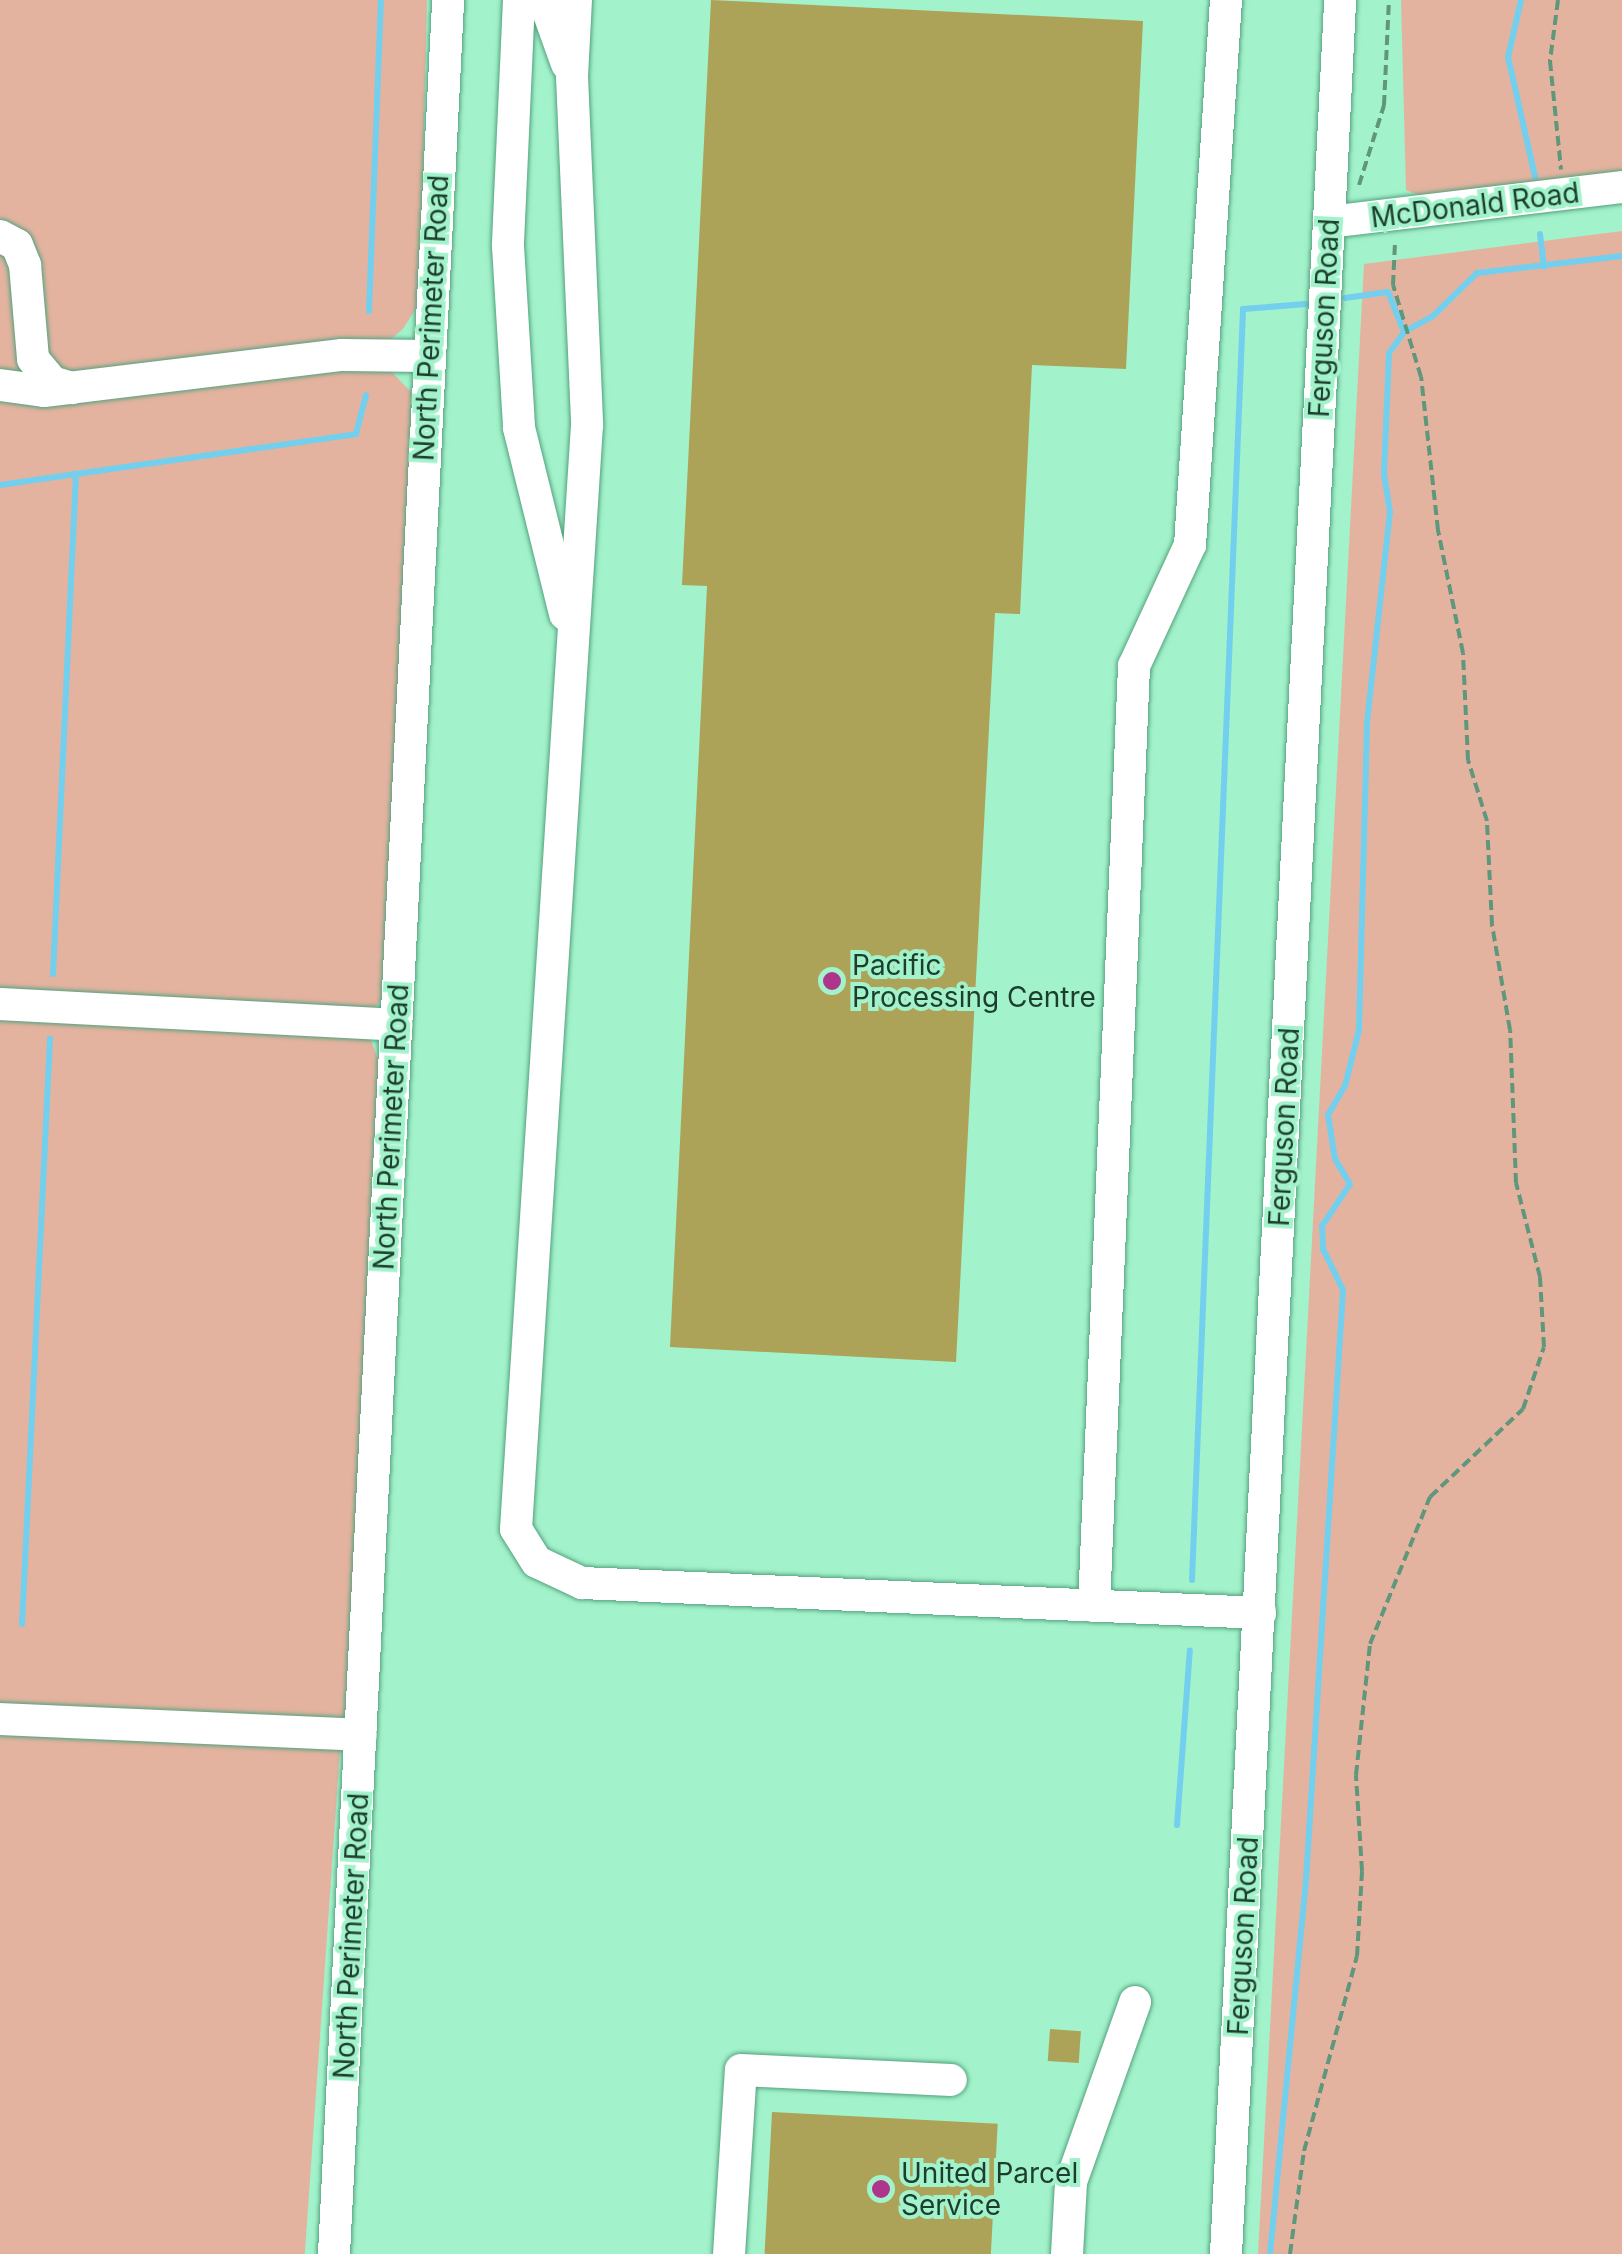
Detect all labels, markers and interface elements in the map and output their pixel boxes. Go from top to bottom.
street label: North Perimeter Road [407,174,455,462]
street label: McDonald Road [1369,176,1581,234]
street label: Ferguson Road [1302,218,1346,418]
place label: Pacific Processing Centre [852,948,1096,1014]
marker: Pacific Processing Centre [821,970,843,992]
street label: North Perimeter Road [367,983,415,1271]
street label: Ferguson Road [1262,1027,1306,1227]
street label: North Perimeter Road [327,1792,375,2080]
street label: Ferguson Road [1221,1836,1265,2036]
place label: United Parcel Service [901,2156,1078,2222]
marker: United Parcel Service [870,2178,892,2200]

